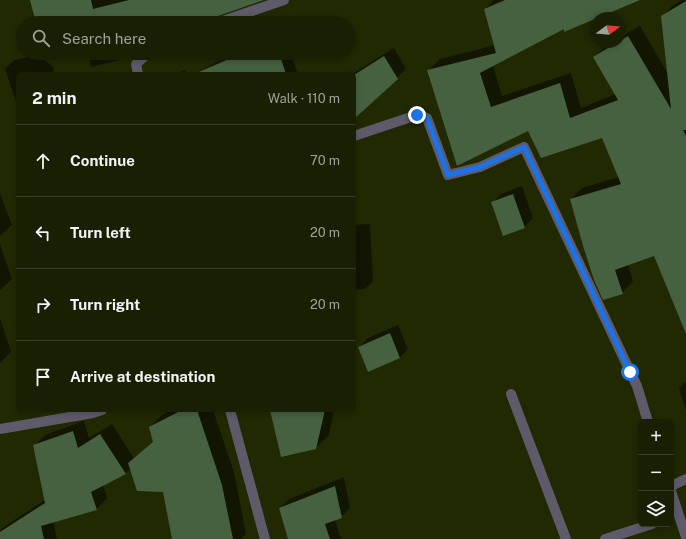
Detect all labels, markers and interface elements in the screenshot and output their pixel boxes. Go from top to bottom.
north arrow [590,12,626,48]
search box [16,16,356,60]
icon: search [30,27,52,49]
text: Search here [62,30,146,47]
text: 2 min [32,88,77,108]
text: Walk · 110 m [268,91,340,106]
route end [408,106,426,124]
icon: ahead [32,150,54,172]
text: Continue [70,152,135,169]
text: 70 m [310,153,340,168]
icon: left [32,222,54,244]
text: Turn left [70,224,131,241]
text: 20 m [310,225,340,240]
icon: right [32,294,54,316]
text: Turn right [70,296,140,313]
text: 20 m [310,297,340,312]
route start [621,363,639,381]
icon: arrive [32,366,54,388]
text: Arrive at destination [70,368,215,385]
map controls [638,419,674,527]
button: + [638,419,674,455]
button: − [638,455,674,491]
button: layers [638,491,674,527]

